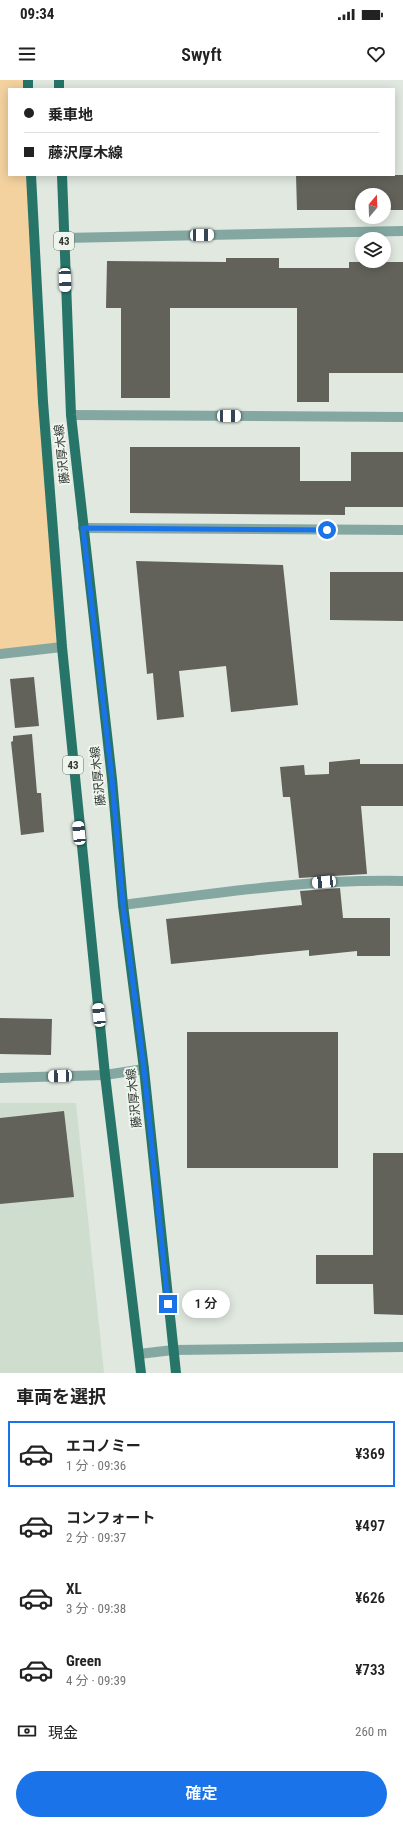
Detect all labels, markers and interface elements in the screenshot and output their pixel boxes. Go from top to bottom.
text: 09:34 [20,5,54,23]
icon: menu [16,43,38,65]
icon: heart [365,43,387,65]
text: Swyft [181,44,222,65]
text: 乗車地 [48,106,93,124]
text: 藤沢厚木線 [48,144,123,162]
north arrow [355,188,391,224]
map controls [355,188,391,268]
car [190,229,214,241]
road number: 43 [54,232,74,250]
button: layers [355,232,391,268]
car [59,268,71,292]
car [217,410,241,422]
street label: 藤沢厚木線 [52,423,72,485]
route start [318,521,336,539]
street label: 藤沢厚木線 [88,745,108,807]
road number: 43 [63,756,83,774]
car [72,820,86,846]
car [312,875,336,889]
car [92,1002,106,1028]
street label: 藤沢厚木線 [124,1067,144,1129]
car [48,1070,72,1082]
callout: 1 分 [182,1290,230,1318]
route end [159,1295,177,1313]
text: 1 分 [195,1296,217,1311]
text: 車両を選択 [16,1386,106,1407]
icon: car [18,1436,54,1472]
text: エコノミー [66,1437,141,1455]
text: ¥369 [355,1445,385,1463]
text: 1 分 · 09:36 [66,1458,126,1473]
icon: car [18,1508,54,1544]
text: コンフォート [66,1509,156,1527]
text: ¥497 [355,1517,385,1535]
text: 2 分 · 09:37 [66,1530,126,1545]
icon: car [18,1580,54,1616]
text: XL [66,1580,82,1598]
text: ¥626 [355,1589,385,1607]
text: 3 分 · 09:38 [66,1601,126,1616]
icon: car [18,1652,54,1688]
text: Green [66,1652,101,1670]
text: ¥733 [355,1661,385,1679]
text: 4 分 · 09:39 [66,1673,126,1688]
icon: cash [16,1720,38,1742]
text: 現金 [48,1724,78,1742]
text: 260 m [355,1724,387,1739]
button: 確定 [16,1771,387,1817]

